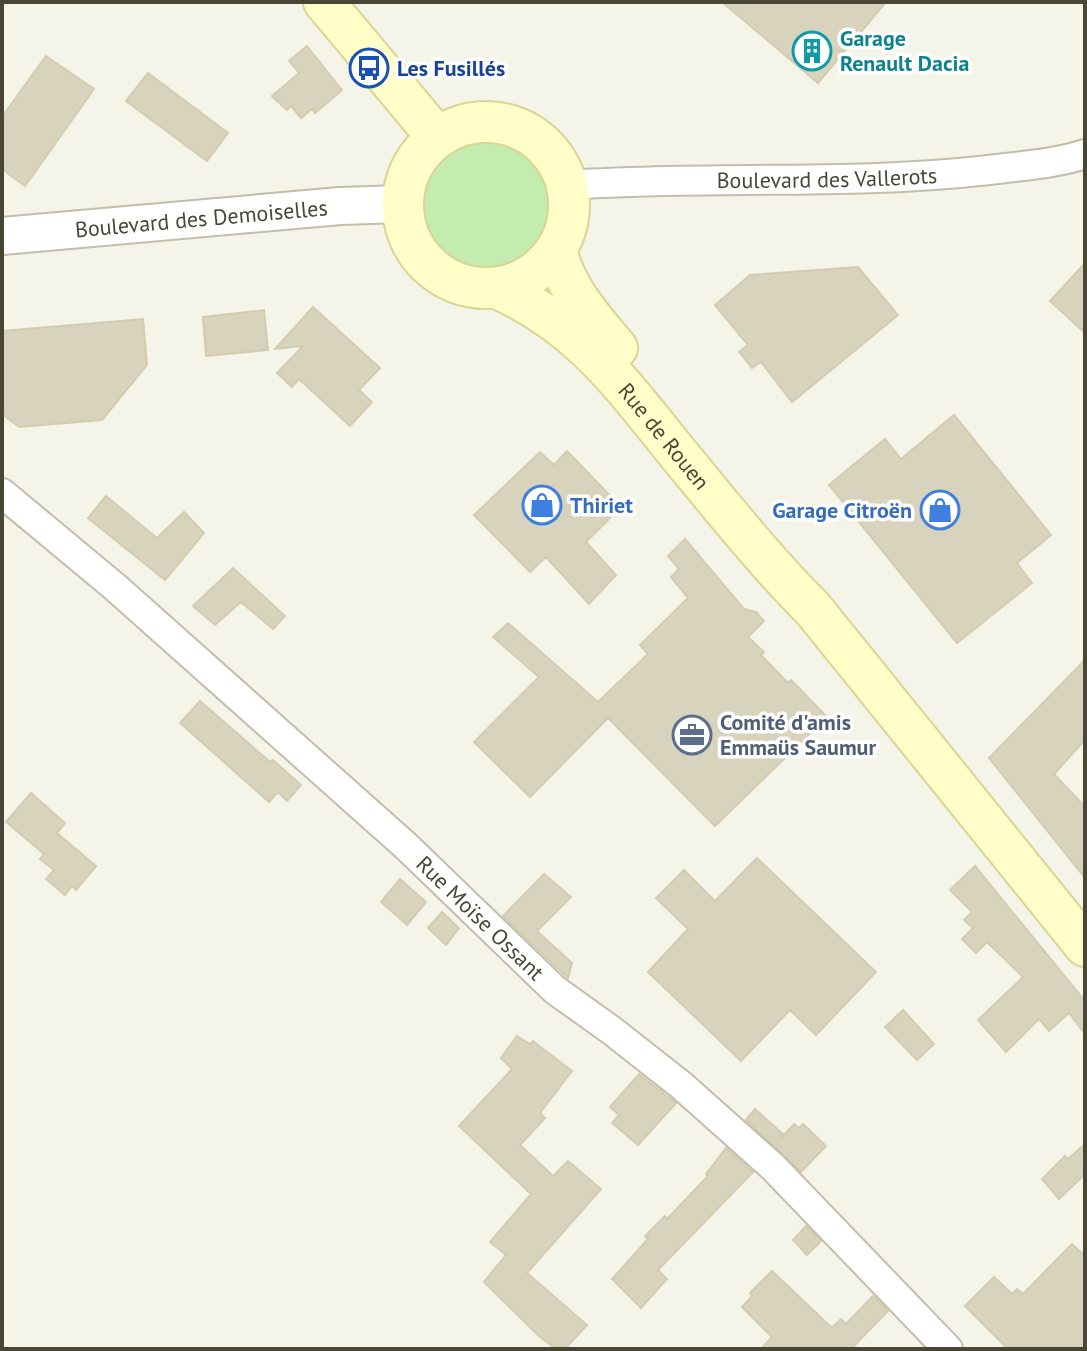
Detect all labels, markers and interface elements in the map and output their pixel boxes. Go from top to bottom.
place label: Garage Renault Dacia [840,24,969,77]
building icon: Garage Renault Dacia [791,30,833,72]
bus stop icon: Les Fusillés [348,47,390,89]
place label: Les Fusillés [397,54,505,82]
street label: Boulevard des Vallerots [717,161,938,194]
street label: Boulevard des Demoiselles [74,193,329,243]
street label: Rue de Rouen [612,377,716,495]
shop icon: Thiriet [521,484,563,526]
shop icon: Garage Citroën [919,489,961,531]
place label: Thiriet [570,491,633,519]
place label: Garage Citroën [772,496,912,524]
place label: Comité d'amis Emmaüs Saumur [720,708,876,761]
office icon: Comité d'amis Emmaüs Saumur [671,714,713,756]
street label: Rue Moïse Ossant [411,850,551,986]

